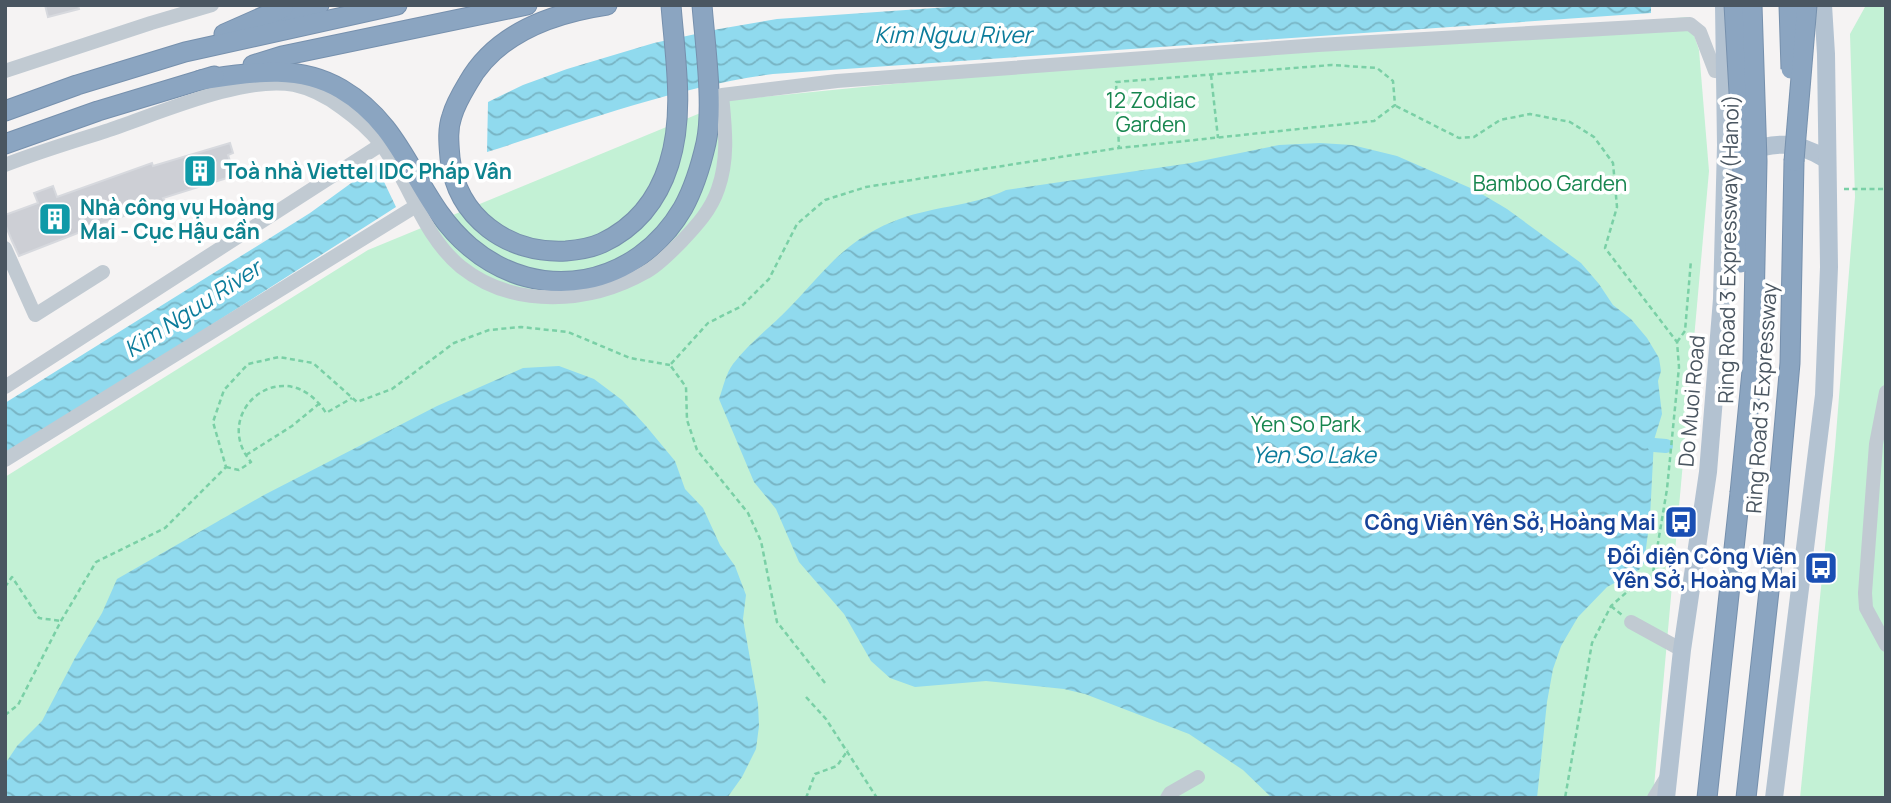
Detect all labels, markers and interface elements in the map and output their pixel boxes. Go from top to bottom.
water label: Kim Nguu River [874,18,1034,50]
park label: 12 Zodiac Garden [1106,86,1196,138]
street label: Ring Road 3 Expressway (Hanoi) [1711,94,1745,404]
building icon: Toà nhà Viettel IDC Pháp Vân [181,152,219,190]
place label: Toà nhà Viettel IDC Pháp Vân [224,157,512,185]
park label: Bamboo Garden [1473,169,1627,197]
place label: Nhà công vụ Hoàng Mai - Cục Hậu cần [80,193,275,245]
building icon: Nhà công vụ Hoàng Mai - Cục Hậu cần [36,200,74,238]
water label: Kim Nguu River [117,250,269,364]
street label: Ring Road 3 Expressway [1739,282,1783,514]
street label: Do Muoi Road [1671,334,1711,468]
park label: Yen So Park [1251,410,1362,438]
water label: Yen So Lake [1252,438,1377,470]
bus stop icon: Công Viên Yên Sở, Hoàng Mai [1662,503,1700,541]
place label: Công Viên Yên Sở, Hoàng Mai [1364,508,1656,536]
place label: Đối diện Công Viên Yên Sở, Hoàng Mai [1608,542,1797,594]
bus stop icon: Đối diện Công Viên Yên Sở, Hoàng Mai [1802,549,1840,587]

